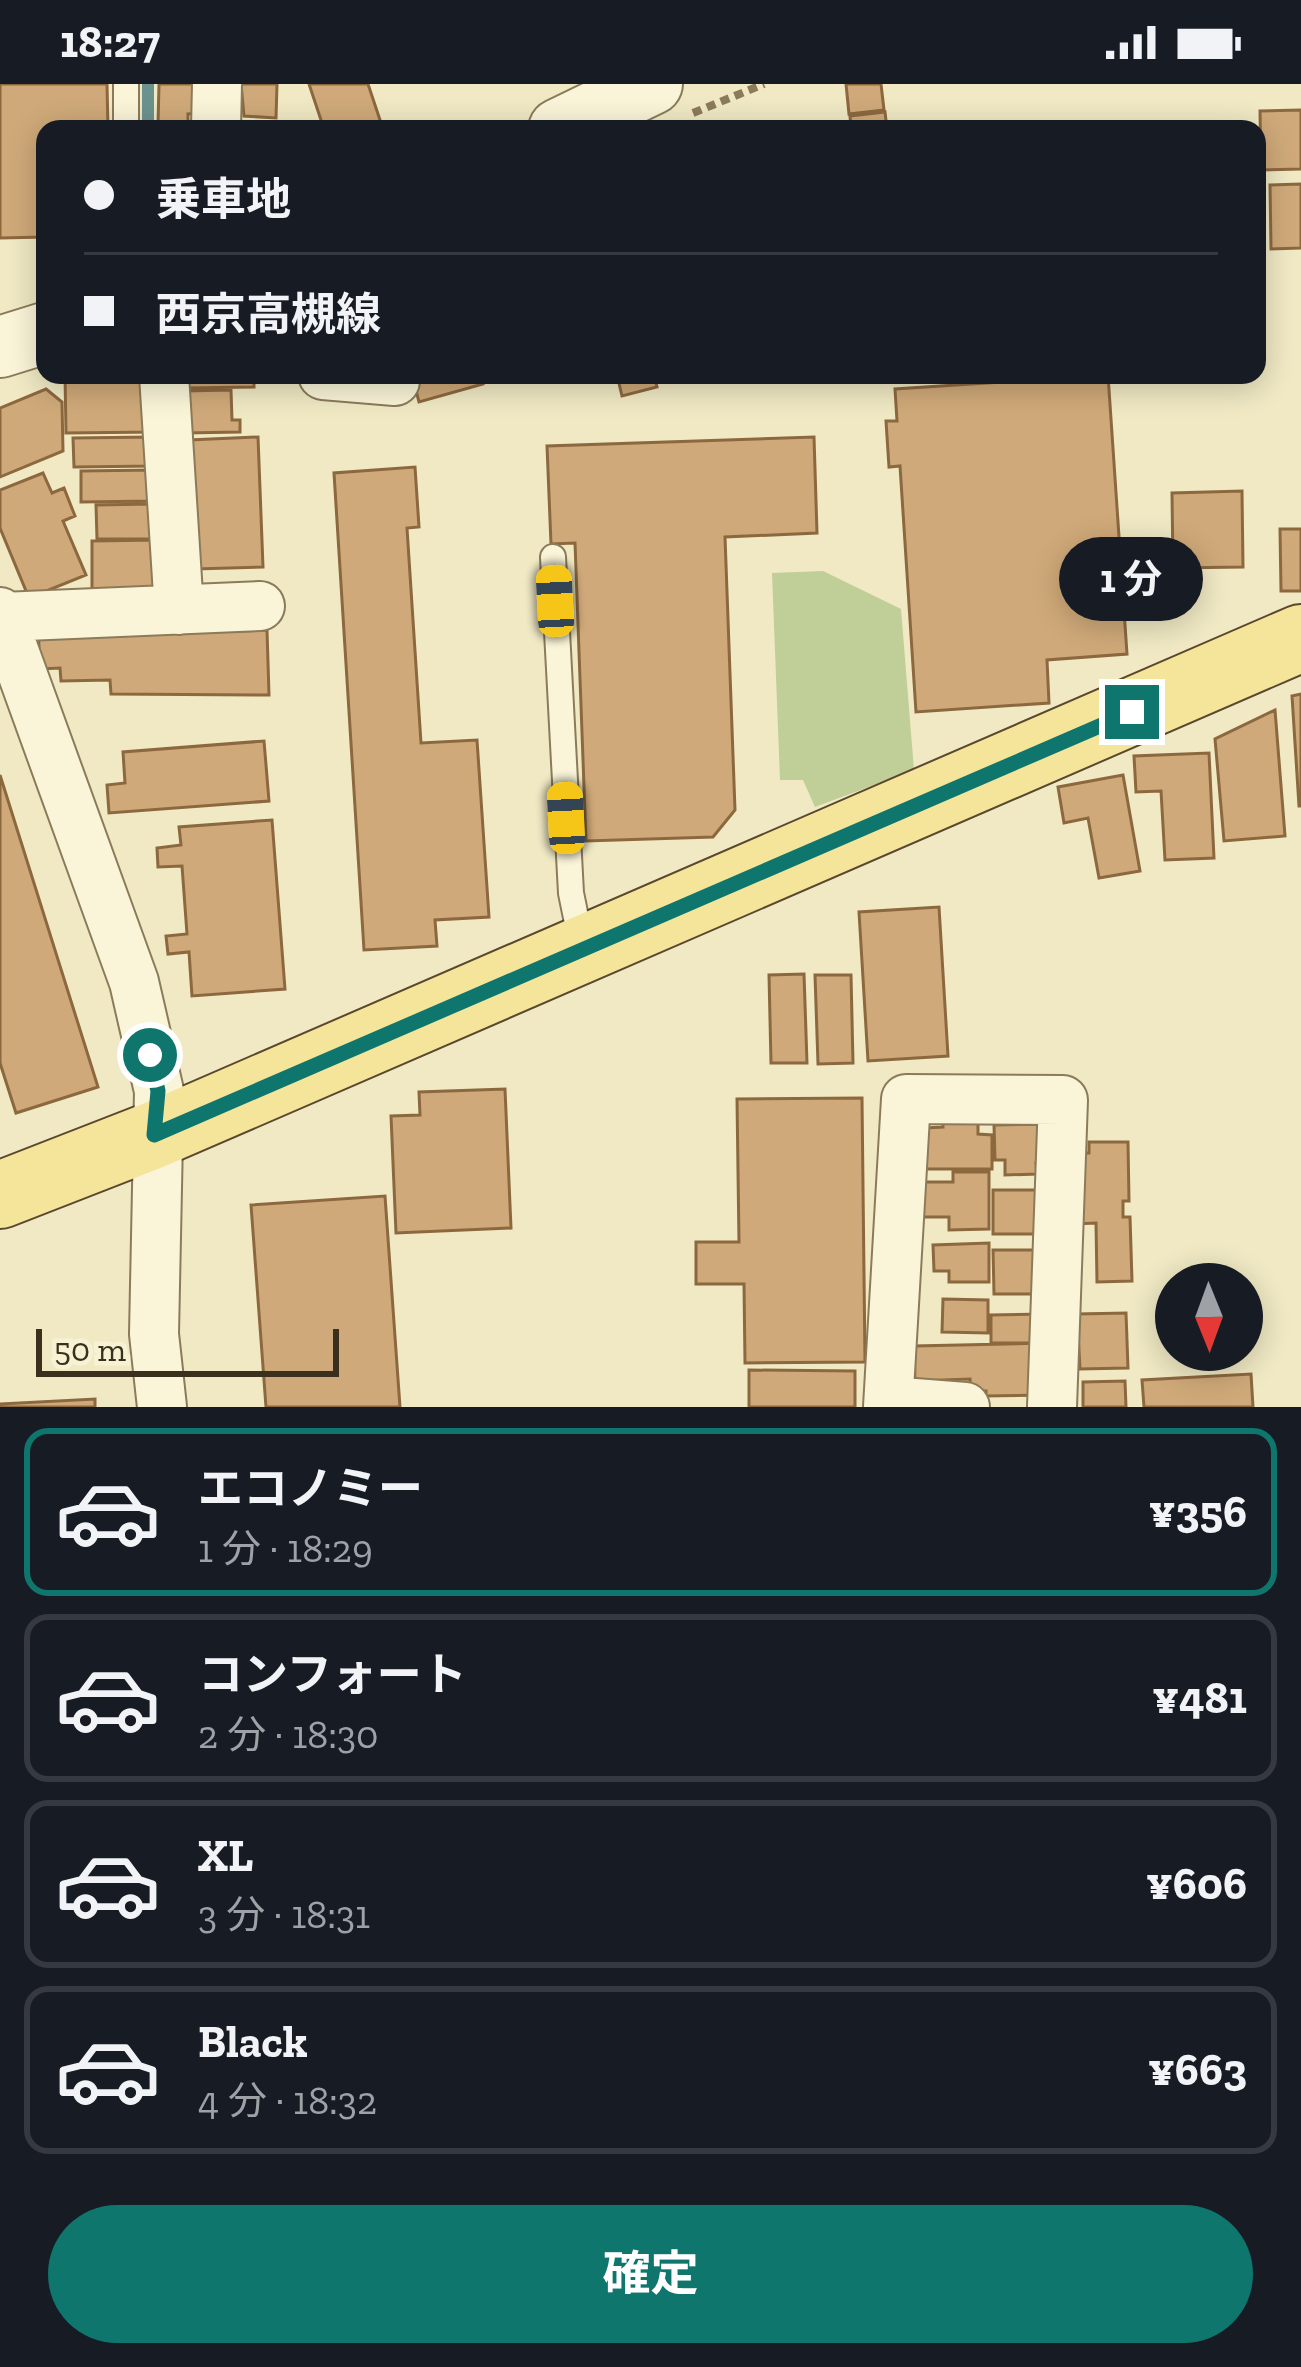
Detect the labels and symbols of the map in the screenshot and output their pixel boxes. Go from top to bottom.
callout: 1 分 [1060,538,1204,622]
car [535,564,575,638]
route end [1105,685,1159,739]
car [546,781,586,855]
route start [123,1028,177,1082]
north arrow [1155,1263,1263,1371]
scale bar [36,1323,339,1376]

